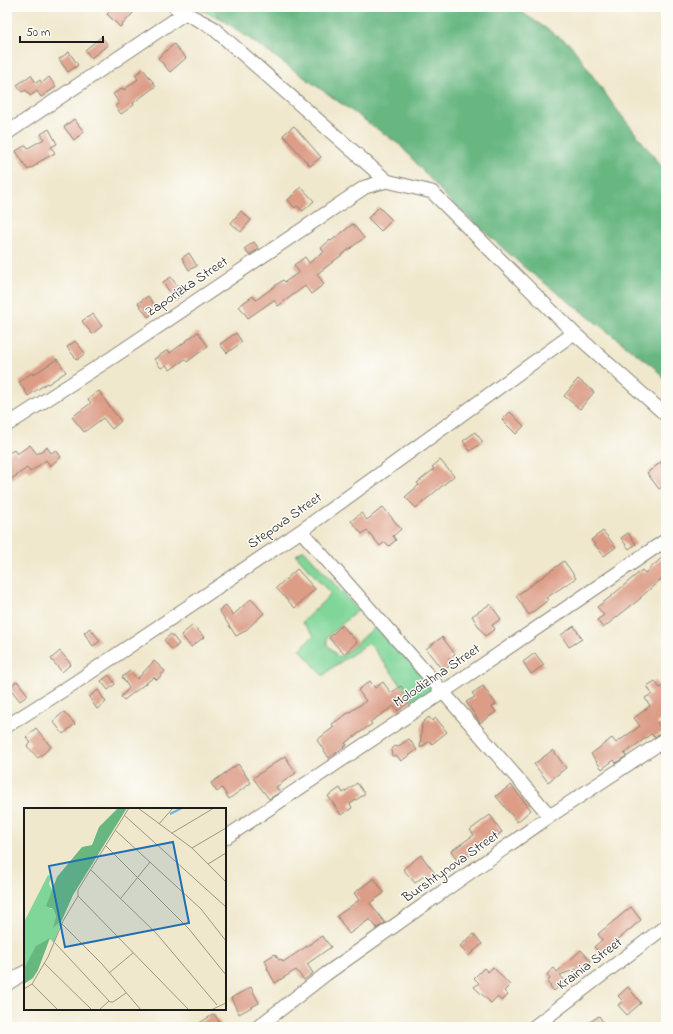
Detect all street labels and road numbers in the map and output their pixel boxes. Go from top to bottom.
street label: Zaporizka Street [141,251,233,322]
street label: Stepova Street [244,487,327,554]
street label: Molodizhna Street [389,639,485,713]
street label: Burshtynova Street [397,826,504,910]
street label: Krainia Street [553,932,627,996]

